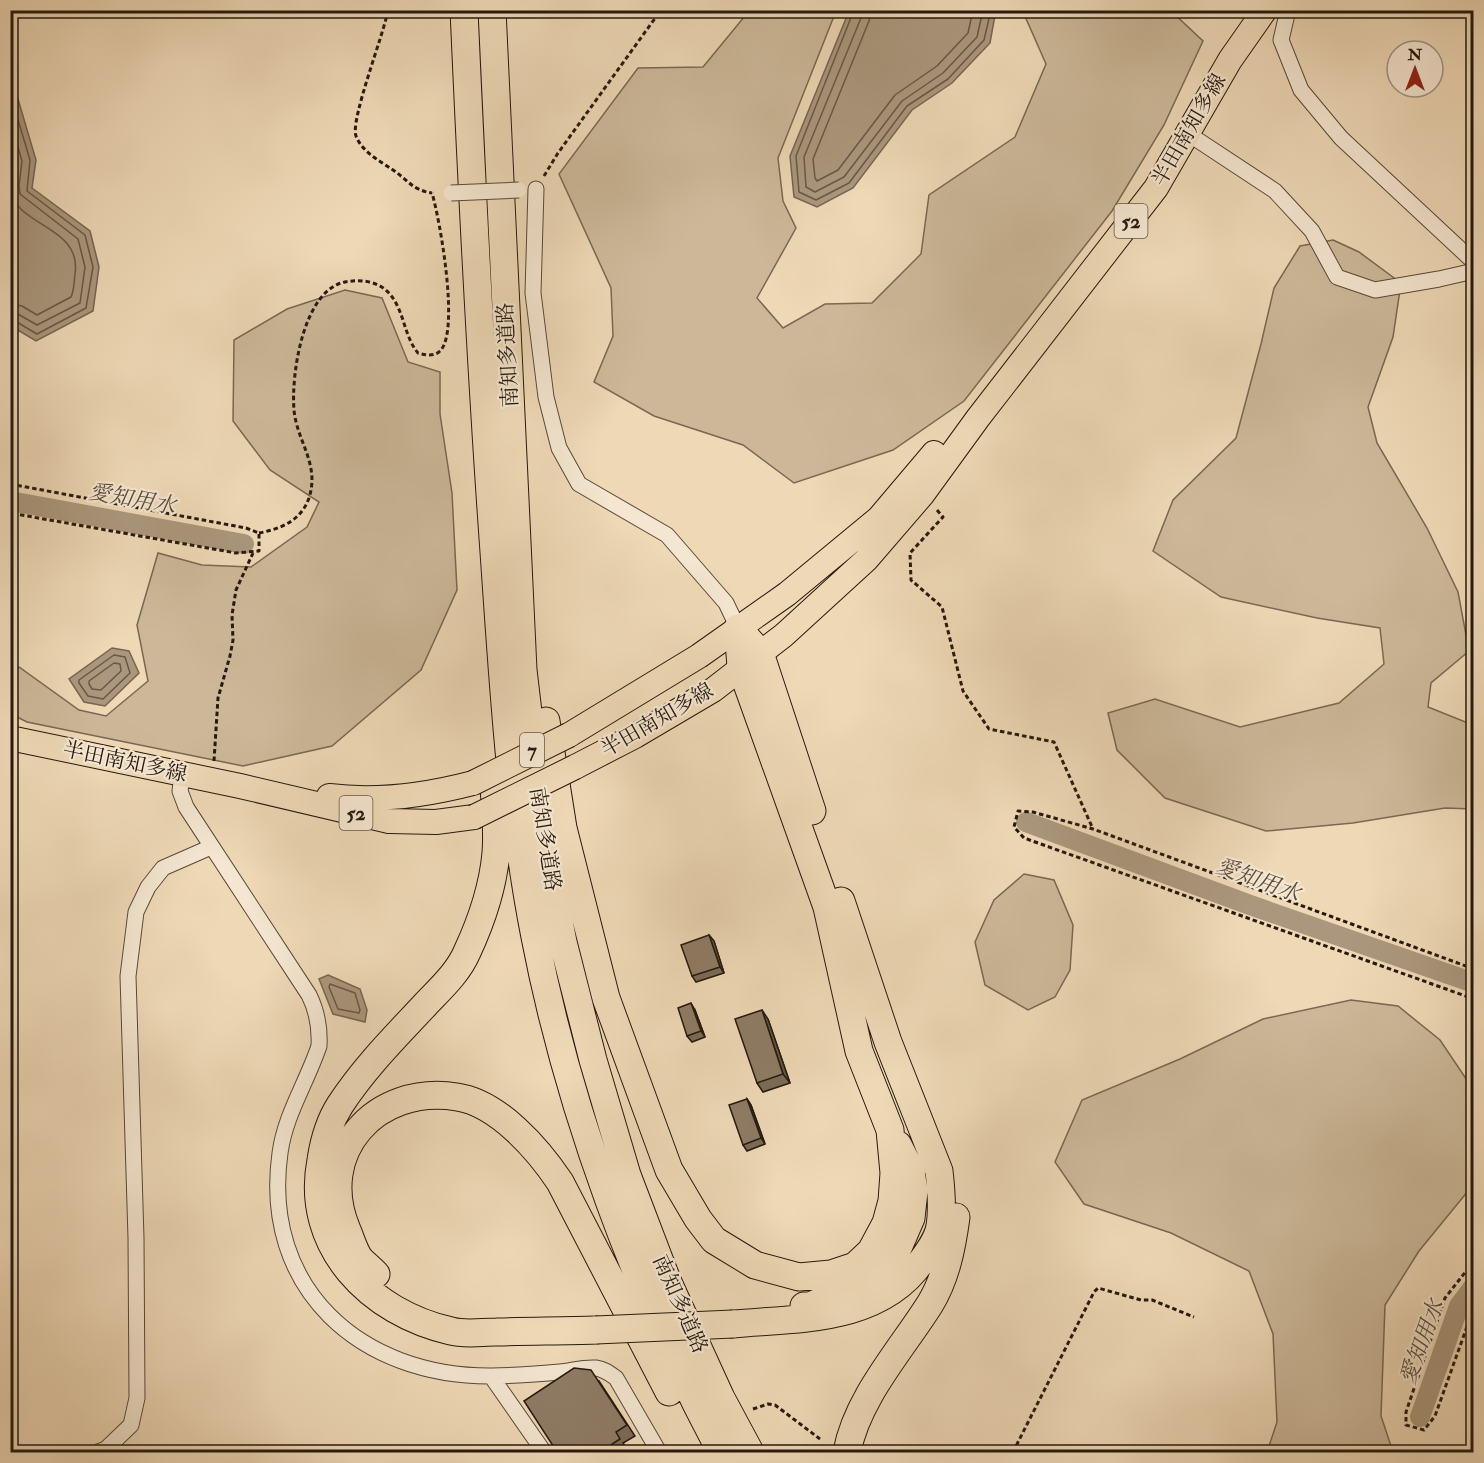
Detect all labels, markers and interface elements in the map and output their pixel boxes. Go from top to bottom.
north arrow [1385,39,1445,99]
text: N [1407,45,1423,65]
street label: 半田南知多線 [1146,69,1232,191]
road number: 52 [1114,204,1148,238]
street label: 南知多道路 [492,302,524,408]
water label: 愛知用水 [86,478,180,521]
street label: 半田南知多線 [596,677,718,763]
road number: 7 [520,733,544,767]
street label: 半田南知多線 [61,736,189,788]
street label: 南知多道路 [523,785,567,893]
road number: 52 [340,796,372,830]
water label: 愛知用水 [1212,852,1306,909]
street label: 南知多道路 [646,1251,714,1357]
water label: 愛知用水 [1394,1294,1451,1388]

